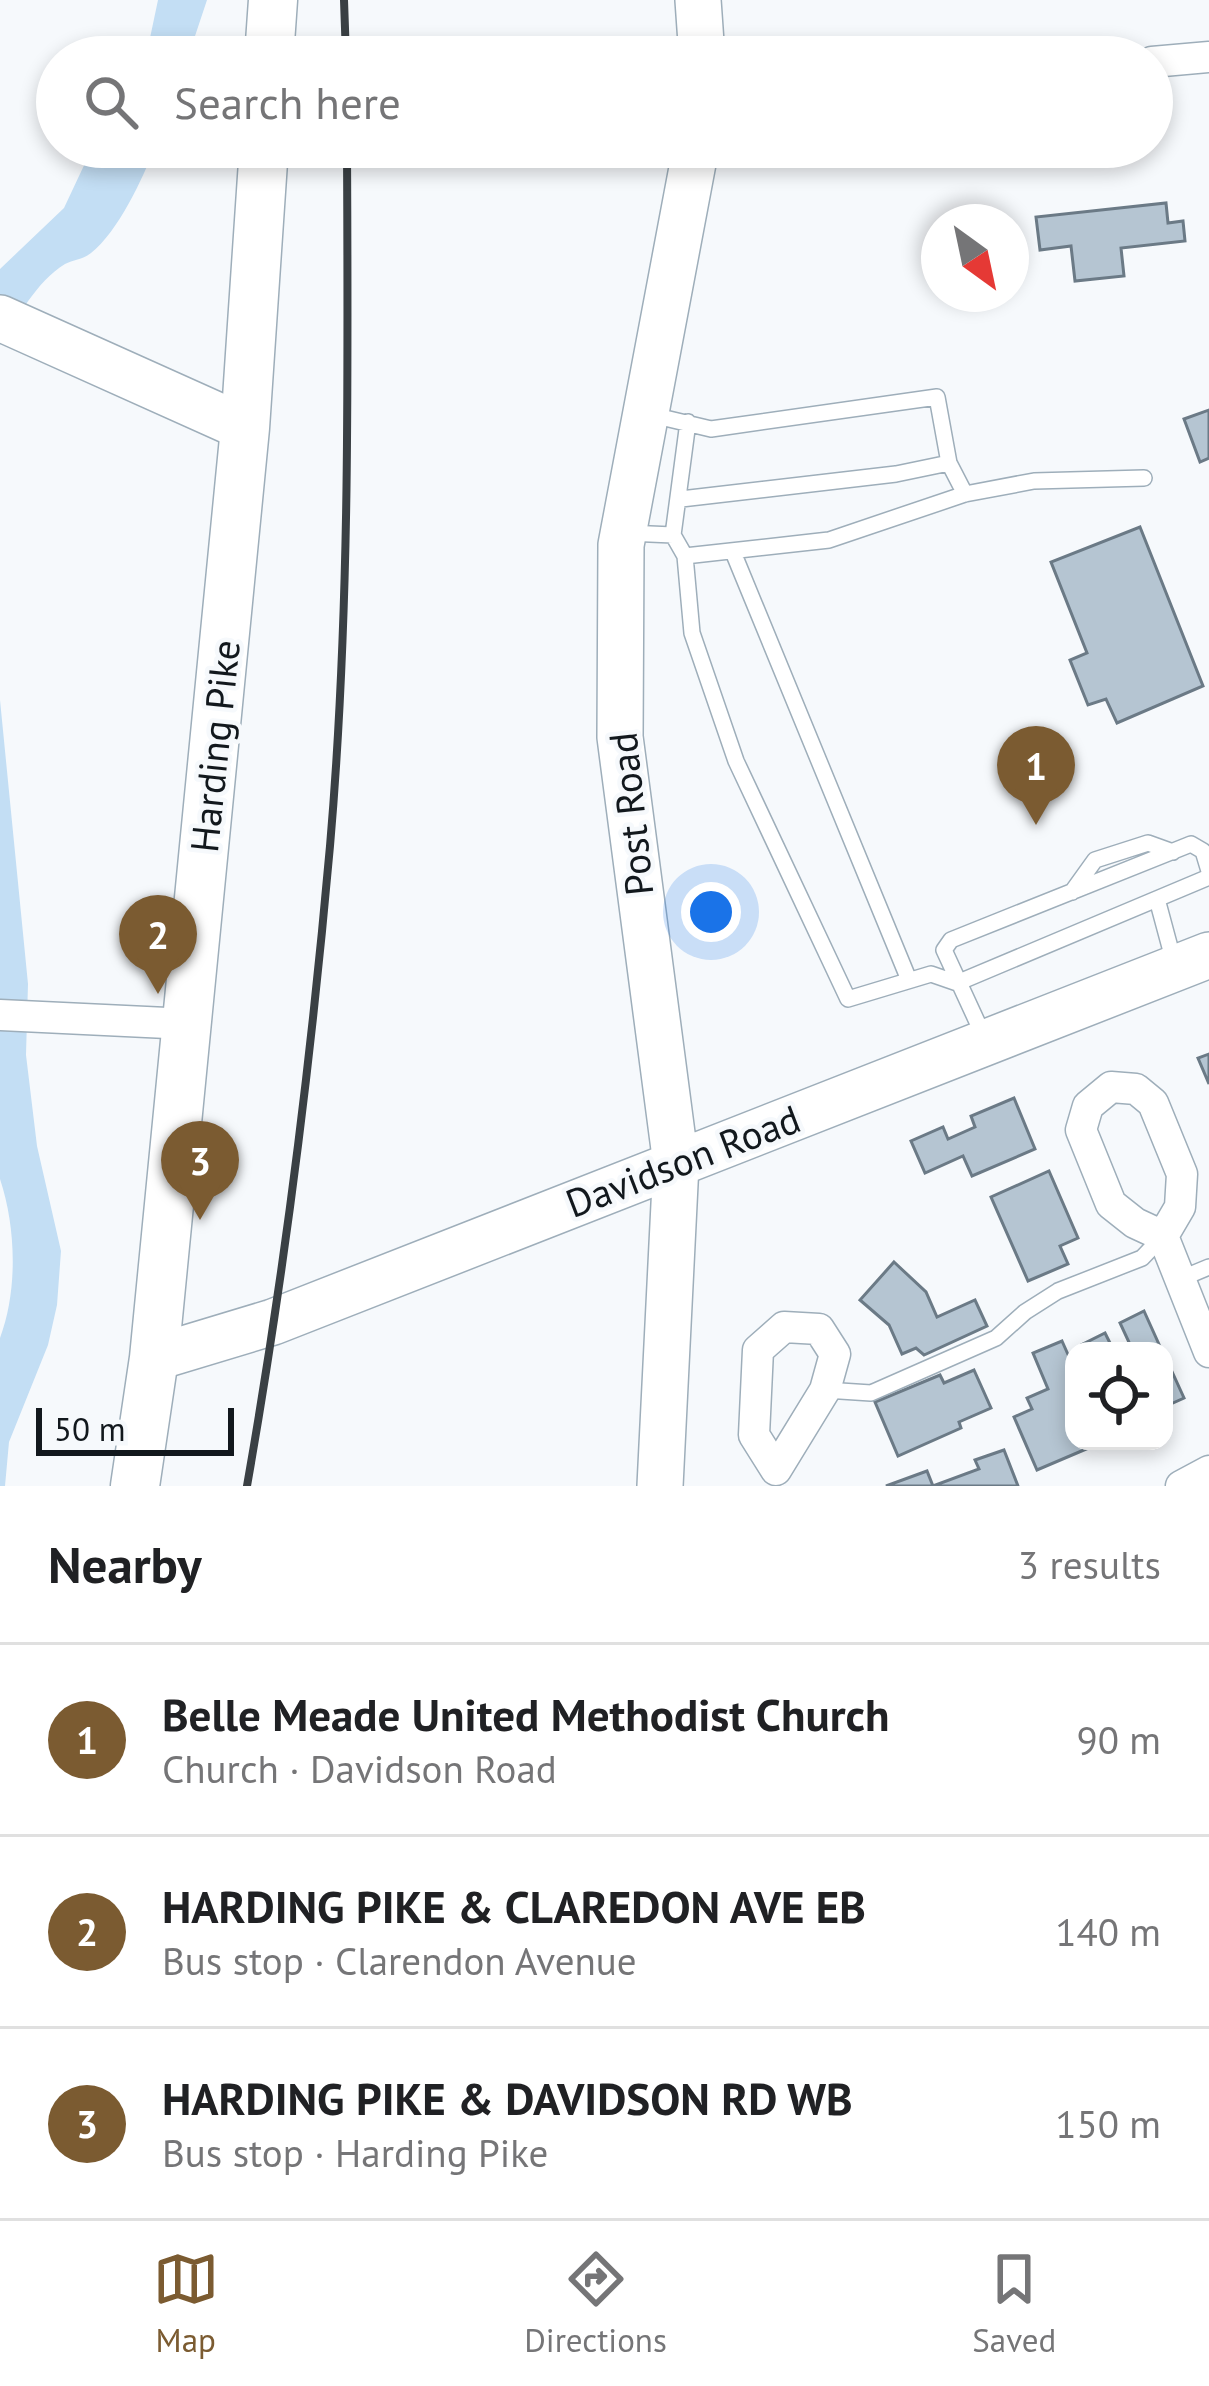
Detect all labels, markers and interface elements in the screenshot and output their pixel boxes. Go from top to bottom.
search box [36,36,1173,168]
icon: search [78,69,144,135]
text: Search here [174,73,401,131]
north arrow [921,204,1029,312]
street label: Harding Pike [178,637,251,855]
pin: 1 [997,726,1075,825]
street label: Post Road [597,730,664,898]
your location [681,882,741,942]
pin: 2 [119,895,197,994]
street label: Davidson Road [559,1093,807,1229]
pin: 3 [161,1121,239,1220]
map controls [1065,1342,1173,1450]
button: locate [1065,1342,1173,1450]
scale bar [36,1402,234,1455]
text: 50 m [54,1407,126,1450]
text: Nearby [48,1531,202,1597]
text: 3 results [1018,1539,1161,1590]
text: Belle Meade United Methodist Church [162,1685,889,1743]
text: 1 [76,1714,98,1765]
text: 90 m [1076,1714,1161,1765]
text: Church · Davidson Road [162,1743,557,1794]
text: HARDING PIKE & CLAREDON AVE EB [162,1877,866,1935]
text: 2 [76,1906,98,1957]
text: 140 m [1055,1906,1161,1957]
text: Bus stop · Clarendon Avenue [162,1935,637,1986]
text: HARDING PIKE & DAVIDSON RD WB [162,2069,853,2127]
text: 3 [76,2098,98,2149]
text: 150 m [1055,2098,1161,2149]
text: Bus stop · Harding Pike [162,2127,548,2178]
tab: Map [153,2246,219,2361]
tab: Directions [524,2246,667,2361]
tab: Saved [972,2246,1056,2361]

